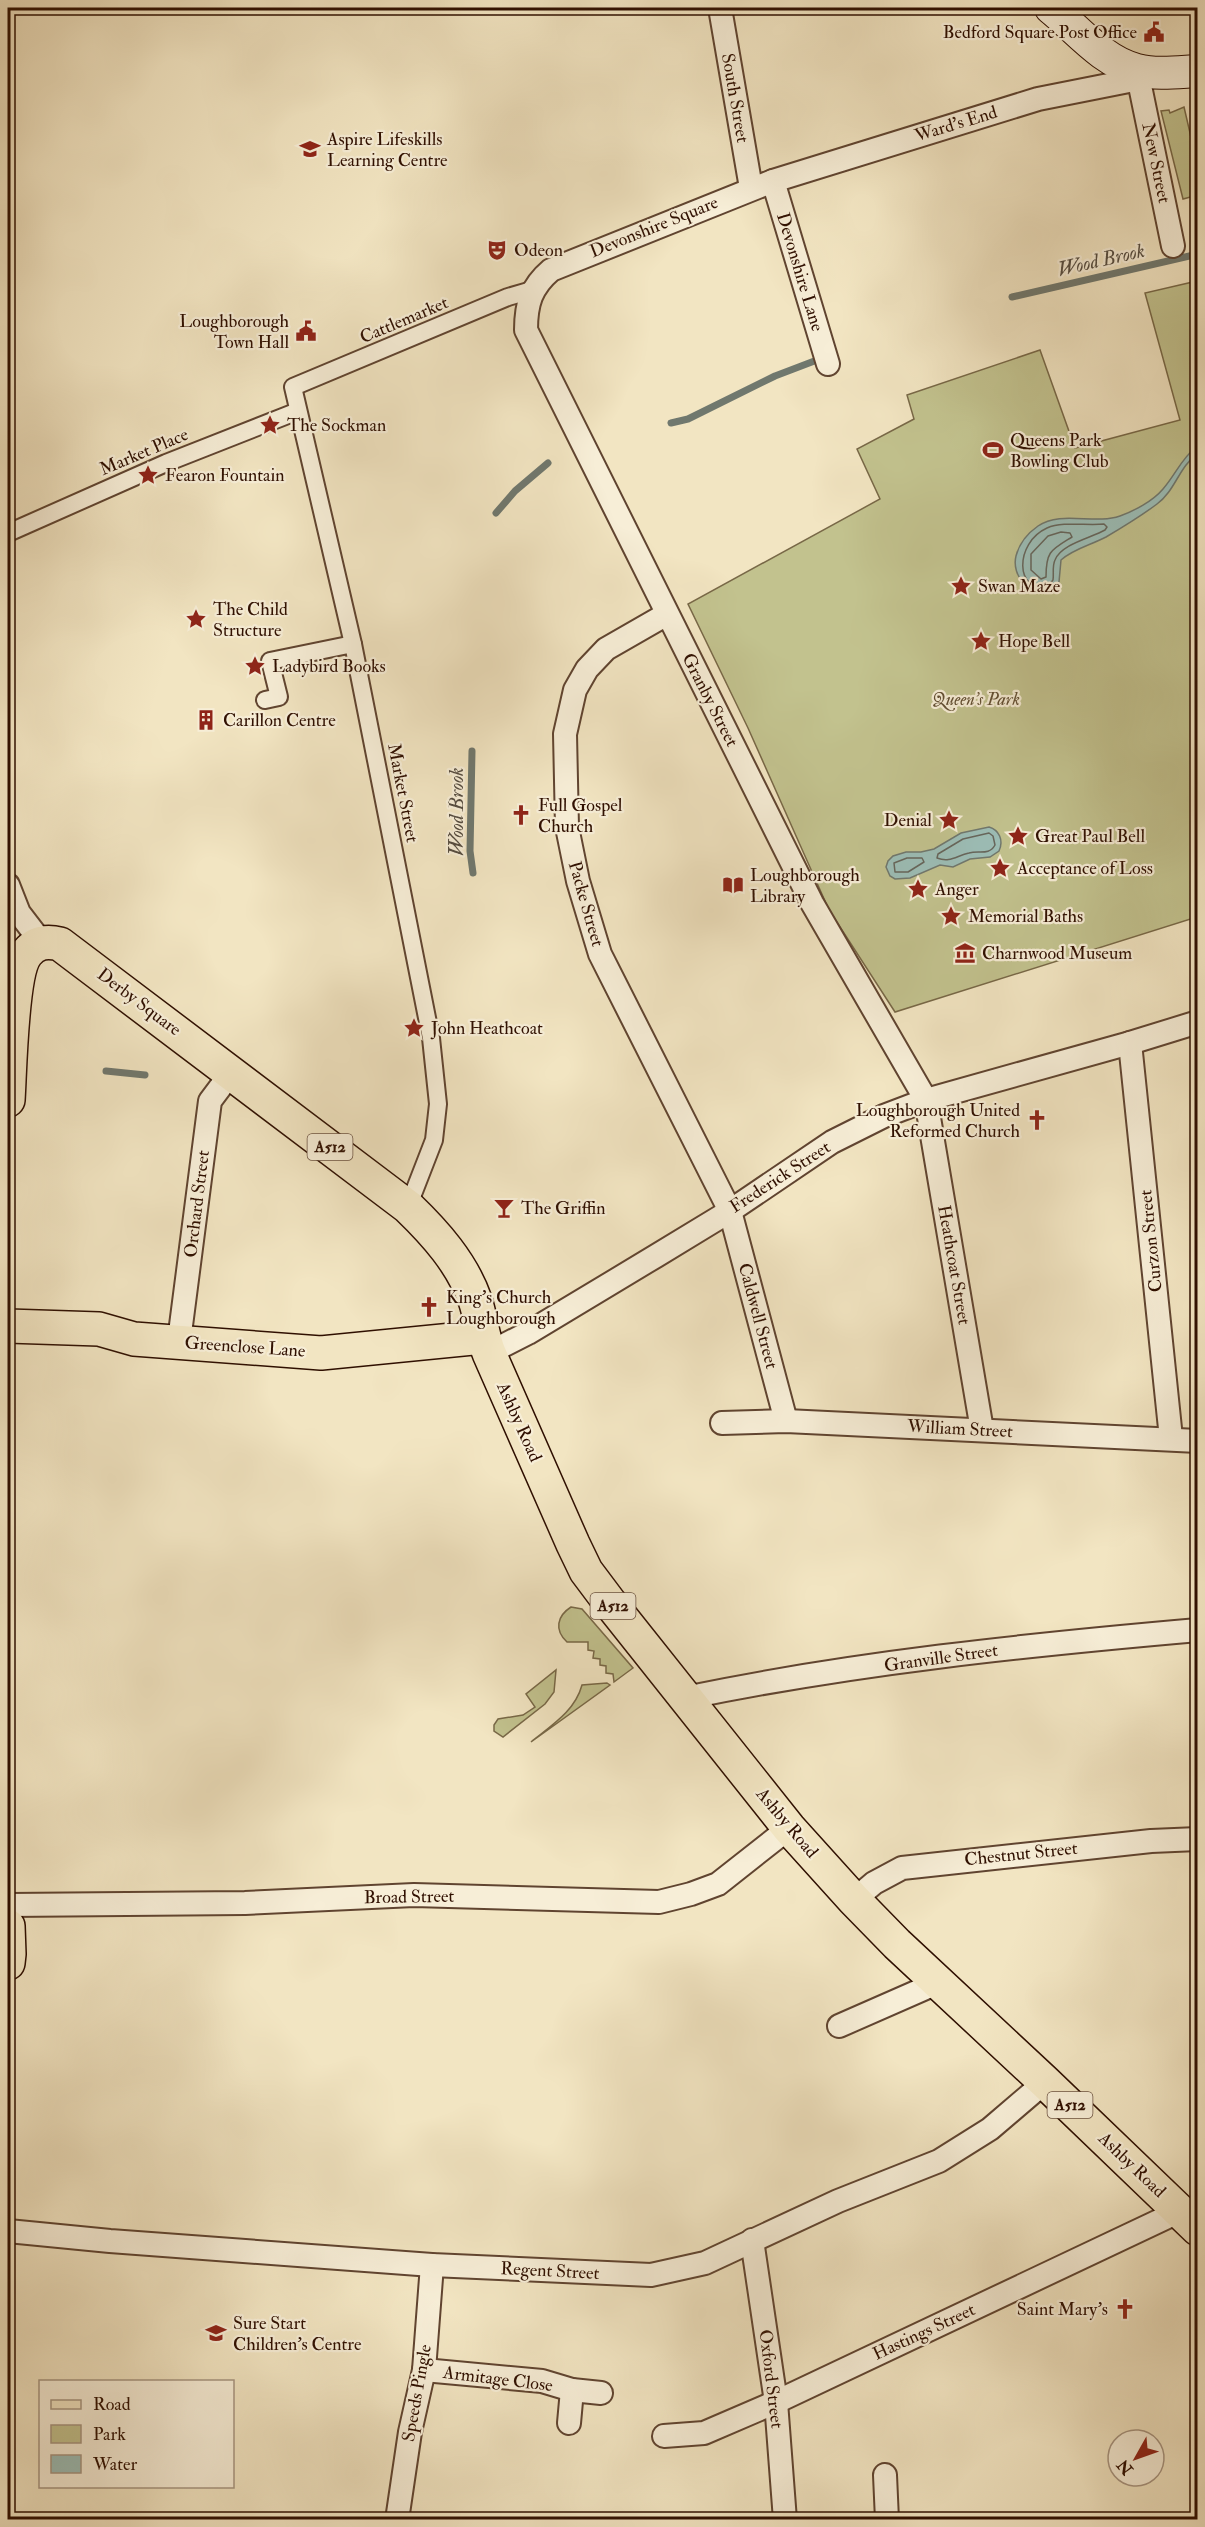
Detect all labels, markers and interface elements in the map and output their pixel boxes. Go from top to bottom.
public building icon: Bedford Square Post Office [1142,20,1166,44]
place label: Bedford Square Post Office [943,21,1137,44]
street label: South Street [716,51,754,145]
street label: Ward's End [911,101,1000,148]
street label: New Street [1136,121,1176,205]
place label: Aspire Lifeskills Learning Centre [326,128,448,172]
school or university icon: Aspire Lifeskills Learning Centre [298,137,322,161]
street label: Devonshire Square [586,191,722,263]
street label: Devonshire Lane [771,210,829,335]
theatre icon: Odeon [485,238,509,262]
water label: Wood Brook [1055,238,1147,282]
place label: Odeon [514,239,563,262]
street label: Cattlemarket [356,291,452,349]
place label: Loughborough Town Hall [179,310,290,354]
public building icon: Loughborough Town Hall [294,319,318,343]
place icon: The Sockman [258,413,282,437]
place label: The Sockman [287,414,386,437]
street label: Market Place [96,423,192,481]
place label: Queens Park Bowling Club [1010,429,1109,473]
sports icon: Queens Park Bowling Club [981,438,1005,462]
place icon: Fearon Fountain [136,463,160,487]
place label: Fearon Fountain [165,464,284,487]
place icon: Swan Maze [949,574,973,598]
place label: Swan Maze [978,575,1061,598]
place label: The Child Structure [213,598,288,642]
place icon: The Child Structure [184,607,208,631]
place icon: Hope Bell [969,629,993,653]
place label: Hope Bell [998,630,1071,653]
street label: Granby Street [677,649,744,751]
place icon: Ladybird Books [243,654,267,678]
place label: Ladybird Books [272,655,386,678]
park label: Queen's Park [932,688,1020,711]
building icon: Carillon Centre [194,708,218,732]
place label: Carillon Centre [223,709,336,732]
street label: Market Street [382,742,424,845]
water label: Wood Brook [444,767,469,857]
place label: Full Gospel Church [538,794,623,838]
church icon: Full Gospel Church [509,803,533,827]
place icon: Denial [937,808,961,832]
place label: Denial [884,809,932,832]
place icon: Great Paul Bell [1006,824,1030,848]
place label: Great Paul Bell [1035,825,1145,848]
place icon: Acceptance of Loss [988,856,1012,880]
place label: Acceptance of Loss [1016,857,1153,880]
street label: Packe Street [563,859,609,950]
place label: Loughborough Library [750,864,860,908]
library icon: Loughborough Library [721,873,745,897]
place icon: Anger [906,877,930,901]
place label: Anger [934,878,979,901]
place icon: Memorial Baths [939,904,963,928]
place label: Memorial Baths [968,905,1083,928]
museum icon: Charnwood Museum [953,941,977,965]
place label: Charnwood Museum [982,942,1132,965]
street label: Derby Square [92,963,186,1041]
place icon: John Heathcoat [402,1016,426,1040]
place label: John Heathcoat [430,1017,543,1040]
place label: Loughborough United Reformed Church [856,1099,1021,1143]
church icon: Loughborough United Reformed Church [1025,1108,1049,1132]
road number: A512 [308,1134,352,1160]
street label: Frederick Street [725,1136,835,1218]
street label: Orchard Street [179,1149,215,1259]
street label: Curzon Street [1134,1188,1168,1293]
bar icon: The Griffin [492,1196,516,1220]
place label: The Griffin [521,1197,606,1220]
street label: Heathcoat Street [932,1203,976,1327]
street label: Caldwell Street [733,1261,783,1372]
place label: King's Church Loughborough [446,1286,556,1330]
church icon: King's Church Loughborough [417,1295,441,1319]
street label: Greenclose Lane [184,1331,307,1363]
street label: Ashby Road [491,1378,547,1466]
street label: William Street [906,1415,1014,1443]
road number: A512 [590,1593,636,1619]
street label: Granville Street [883,1639,1000,1677]
street label: Ashby Road [750,1782,823,1863]
street label: Chestnut Street [963,1837,1079,1871]
street label: Broad Street [364,1885,455,1909]
road number: A512 [1048,2092,1092,2118]
street label: Ashby Road [1093,2127,1171,2203]
street label: Regent Street [500,2257,600,2285]
church icon: Saint Mary's [1113,2297,1137,2321]
street label: Hastings Street [869,2298,979,2366]
place label: Saint Mary's [1017,2298,1108,2321]
place label: Sure Start Children's Centre [233,2312,362,2356]
school or university icon: Sure Start Children's Centre [204,2321,228,2345]
street label: Oxford Street [754,2328,789,2430]
street label: Speeds Pingle [397,2342,437,2443]
street label: Armitage Close [441,2361,555,2397]
legend [39,2380,234,2488]
text: Road [93,2393,131,2416]
text: Park [93,2423,126,2446]
north arrow [1106,2428,1166,2488]
text: Water [92,2453,137,2476]
text: N [1113,2455,1138,2480]

